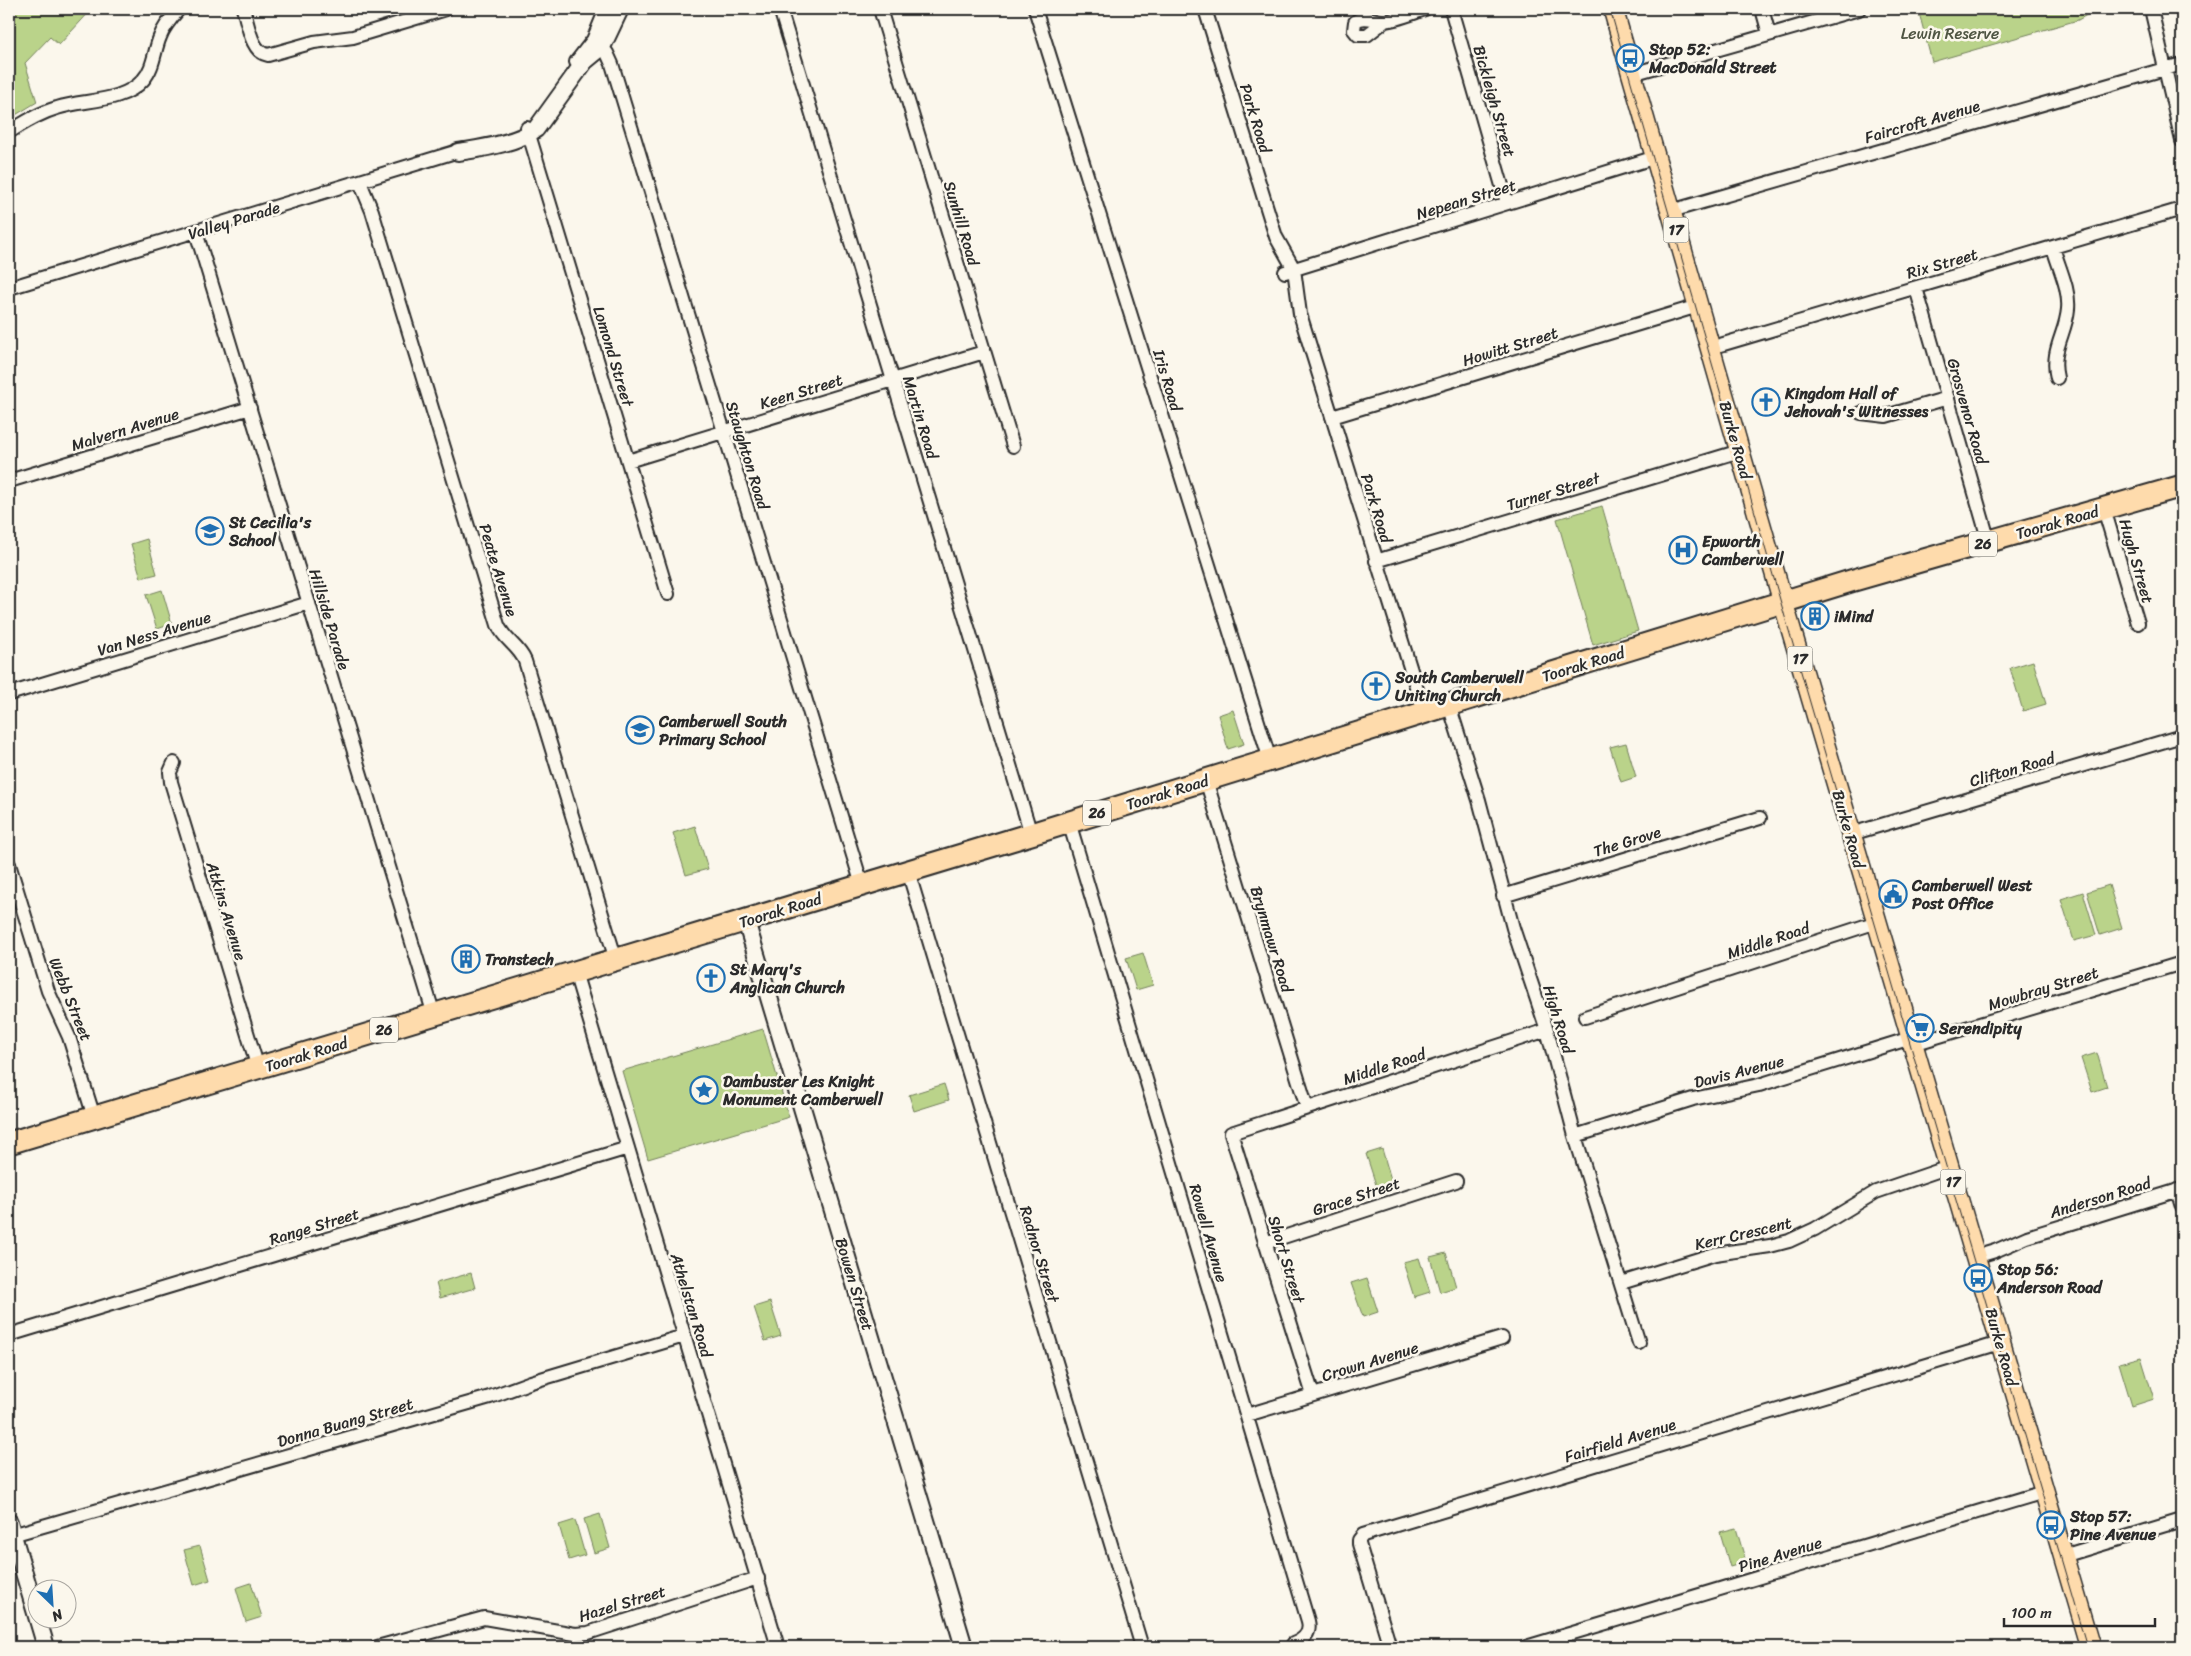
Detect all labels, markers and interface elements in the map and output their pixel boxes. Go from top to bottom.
park label: Lewin Reserve [1901,19,1999,48]
place label: Stop 52: MacDonald Street [1648,35,1777,82]
street label: Bickleigh Street [1465,42,1524,161]
bus stop icon: Stop 52: MacDonald Street [1615,43,1645,73]
street label: Park Road [1231,80,1280,158]
street label: Faircroft Avenue [1861,91,1984,152]
street label: Nepean Street [1413,171,1520,228]
street label: Sunhill Road [935,177,989,271]
street label: Valley Parade [184,193,284,248]
road number: 17 [1664,218,1688,242]
street label: Rix Street [1903,239,1981,287]
street label: Lomond Street [585,302,643,410]
street label: Howitt Street [1459,318,1562,375]
street label: Iris Road [1144,345,1191,416]
street label: Grosvenor Road [1939,355,1997,469]
street label: Keen Street [756,365,846,418]
street label: Martin Road [894,372,947,464]
place label: Kingdom Hall of Jehovah's Witnesses [1784,379,1929,426]
church icon: Kingdom Hall of Jehovah's Witnesses [1751,387,1781,417]
street label: Staughton Road [717,397,778,514]
street label: Burke Road [1711,398,1761,484]
street label: Malvern Avenue [67,399,183,460]
street label: Turner Street [1503,463,1604,519]
street label: Park Road [1352,470,1401,548]
street label: Toorak Road [2012,496,2104,548]
place label: St Cecilia's School [228,508,312,555]
street label: Hugh Street [2111,515,2162,607]
school or university icon: St Cecilia's School [195,516,225,546]
street label: Peate Avenue [471,520,527,621]
place label: Epworth Camberwell [1701,527,1785,574]
road number: 26 [1969,532,1997,556]
hospital icon: Epworth Camberwell [1668,535,1698,565]
street label: Hillside Parade [300,565,359,674]
building icon: iMind [1800,601,1830,631]
street label: Van Ness Avenue [94,602,215,665]
place label: iMind [1834,602,1875,631]
street label: Toorak Road [1538,638,1630,691]
road number: 17 [1788,646,1812,672]
place label: South Camberwell Uniting Church [1394,663,1525,710]
church icon: South Camberwell Uniting Church [1361,671,1391,701]
place label: Camberwell South Primary School [658,707,787,754]
school or university icon: Camberwell South Primary School [625,715,655,745]
street label: Clifton Road [1966,743,2060,795]
street label: Toorak Road [1122,766,1214,819]
street label: Burke Road [1824,787,1874,873]
road number: 26 [1083,800,1111,826]
street label: The Grove [1590,817,1665,866]
street label: Atkins Avenue [197,857,255,964]
place label: Camberwell West Post Office [1911,871,2033,918]
public building icon: Camberwell West Post Office [1878,879,1908,909]
street label: Brynmawr Road [1242,882,1302,997]
street label: Toorak Road [735,884,827,937]
street label: Middle Road [1723,913,1815,967]
building icon: Transtech [451,944,481,974]
place label: Transtech [485,945,554,974]
street label: Webb Street [41,953,101,1046]
place label: St Mary's Anglican Church [729,955,845,1002]
street label: Mowbray Street [1984,958,2102,1019]
church icon: St Mary's Anglican Church [696,963,726,993]
street label: High Road [1534,981,1583,1059]
supermarket icon: Serendipity [1905,1013,1935,1043]
place label: Serendipity [1938,1014,2022,1043]
road number: 26 [370,1018,398,1042]
street label: Toorak Road [261,1028,353,1081]
street label: Middle Road [1339,1039,1431,1093]
street label: Davis Avenue [1691,1046,1787,1097]
place label: Dambuster Les Knight Monument Camberwell [722,1067,884,1114]
place icon: Dambuster Les Knight Monument Camberwell [689,1075,719,1105]
street label: Anderson Road [2045,1168,2156,1227]
street label: Grace Street [1308,1169,1404,1224]
road number: 17 [1940,1170,1966,1194]
street label: Rowell Avenue [1181,1180,1236,1286]
street label: Range Street [266,1199,363,1254]
street label: Radnor Street [1011,1202,1068,1307]
street label: Kerr Crescent [1692,1208,1794,1259]
street label: Short Street [1259,1212,1314,1307]
street label: Bowen Street [827,1234,882,1334]
street label: Athelstan Road [662,1248,722,1363]
place label: Stop 56: Anderson Road [1996,1255,2103,1302]
bus stop icon: Stop 56: Anderson Road [1963,1263,1993,1293]
street label: Burke Road [1977,1305,2027,1391]
street label: Crown Avenue [1318,1333,1422,1390]
street label: Donna Buang Street [274,1389,417,1456]
street label: Fairfield Avenue [1561,1410,1680,1471]
place label: Stop 57: Pine Avenue [2069,1502,2157,1549]
bus stop icon: Stop 57: Pine Avenue [2036,1510,2066,1540]
street label: Pine Avenue [1735,1528,1826,1581]
street label: Hazel Street [575,1576,669,1630]
north arrow [28,1578,78,1628]
scale bar [2004,1596,2155,1628]
text: 100 m [2011,1600,2052,1626]
text: N [47,1602,68,1629]

